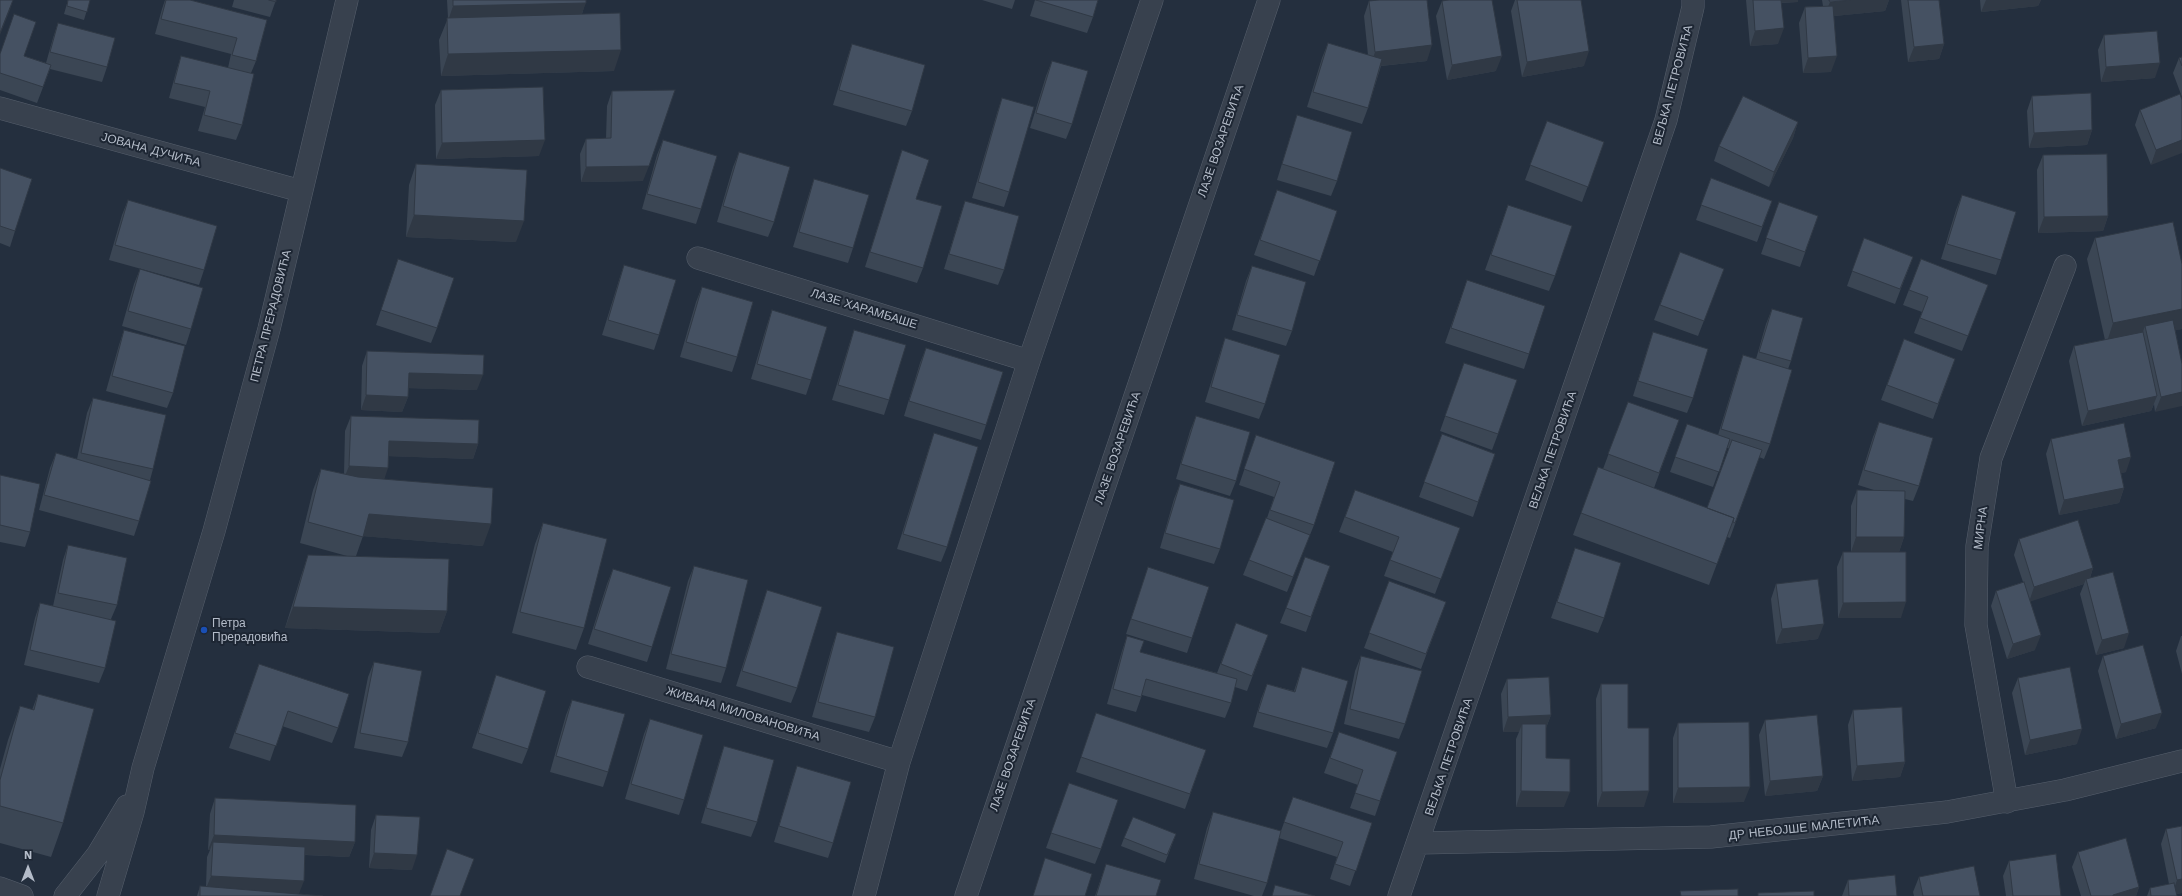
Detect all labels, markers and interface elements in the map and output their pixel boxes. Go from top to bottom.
street label: ВЕЉКА ПЕТРОВИЋА [1650,23,1696,147]
street label: ЛАЗЕ ВОЗАРЕВИЋА [1195,83,1247,199]
street label: ЈОВАНА ДУЧИЋА [100,130,202,170]
street label: ПЕТРА ПРЕРАДОВИЋА [248,248,294,384]
street label: ЛАЗЕ ХАРАМБАШЕ [809,286,919,332]
street label: ВЕЉКА ПЕТРОВИЋА [1526,389,1580,511]
street label: ЛАЗЕ ВОЗАРЕВИЋА [1092,390,1144,506]
street label: МИРНА [1971,506,1991,550]
place label: Петра Прерадовића [212,616,287,644]
marker: Петра Прерадовића [199,625,209,635]
street label: ЖИВАНА МИЛОВАНОВИЋА [664,684,822,744]
street label: ВЕЉКА ПЕТРОВИЋА [1422,696,1476,818]
street label: ЛАЗЕ ВОЗАРЕВИЋА [987,697,1039,813]
street label: ДР НЕБОЈШЕ МАЛЕТИЋА [1728,813,1880,843]
north arrow [8,848,48,888]
text: N [24,849,32,862]

